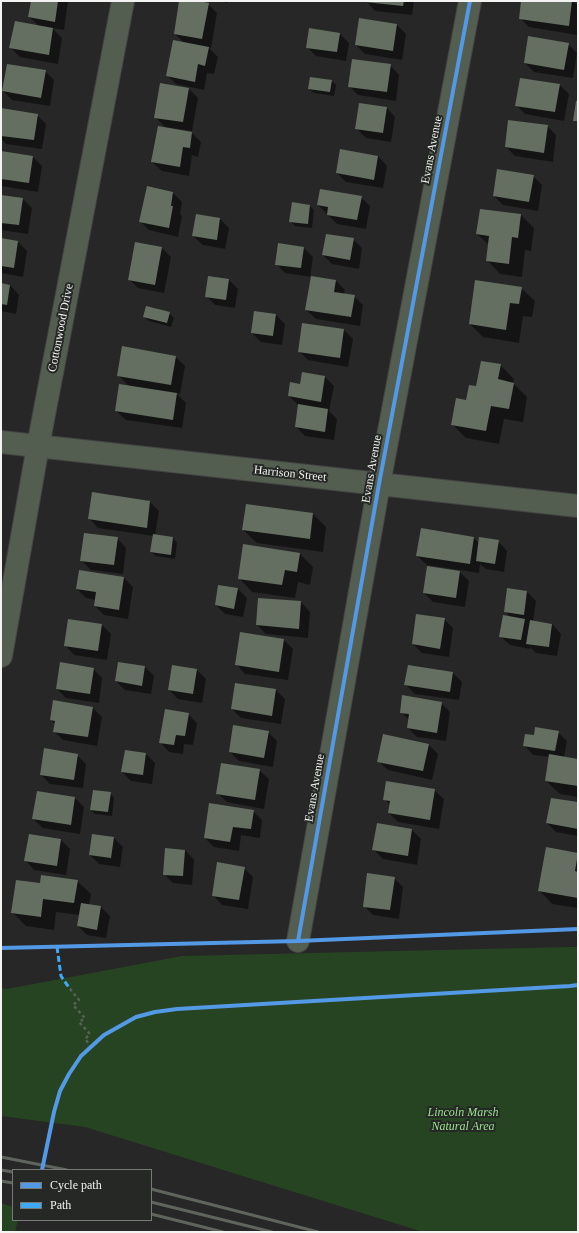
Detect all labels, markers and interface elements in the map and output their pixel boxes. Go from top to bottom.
street label: Evans Avenue [418,115,446,185]
street label: Cottonwood Drive [45,283,77,373]
street label: Evans Avenue [359,434,385,504]
street label: Harrison Street [253,463,327,485]
street label: Evans Avenue [302,753,328,823]
park label: Lincoln Marsh Natural Area [427,1106,499,1134]
legend [12,1169,152,1221]
text: Cycle path [50,1178,102,1192]
text: Path [50,1198,71,1212]

